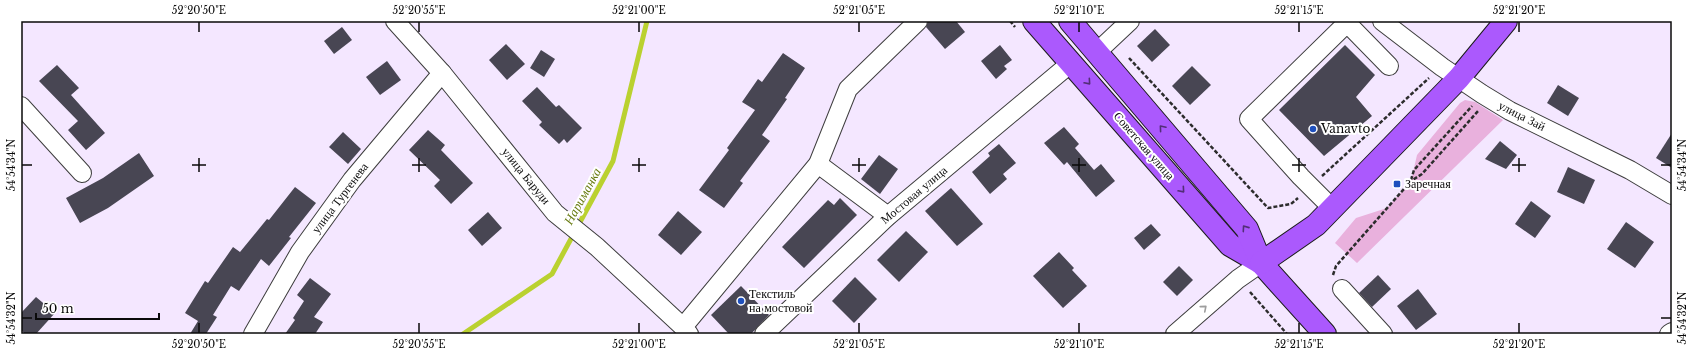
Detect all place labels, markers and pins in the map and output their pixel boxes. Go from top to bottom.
place label: Vanavto [1320,121,1370,136]
marker: Vanavto [1308,124,1318,134]
place label: Заречная [1405,176,1451,191]
marker: Заречная [1392,179,1402,189]
place label: Текстиль на мостовой [749,286,813,315]
marker: Текстиль на мостовой [736,296,746,306]

